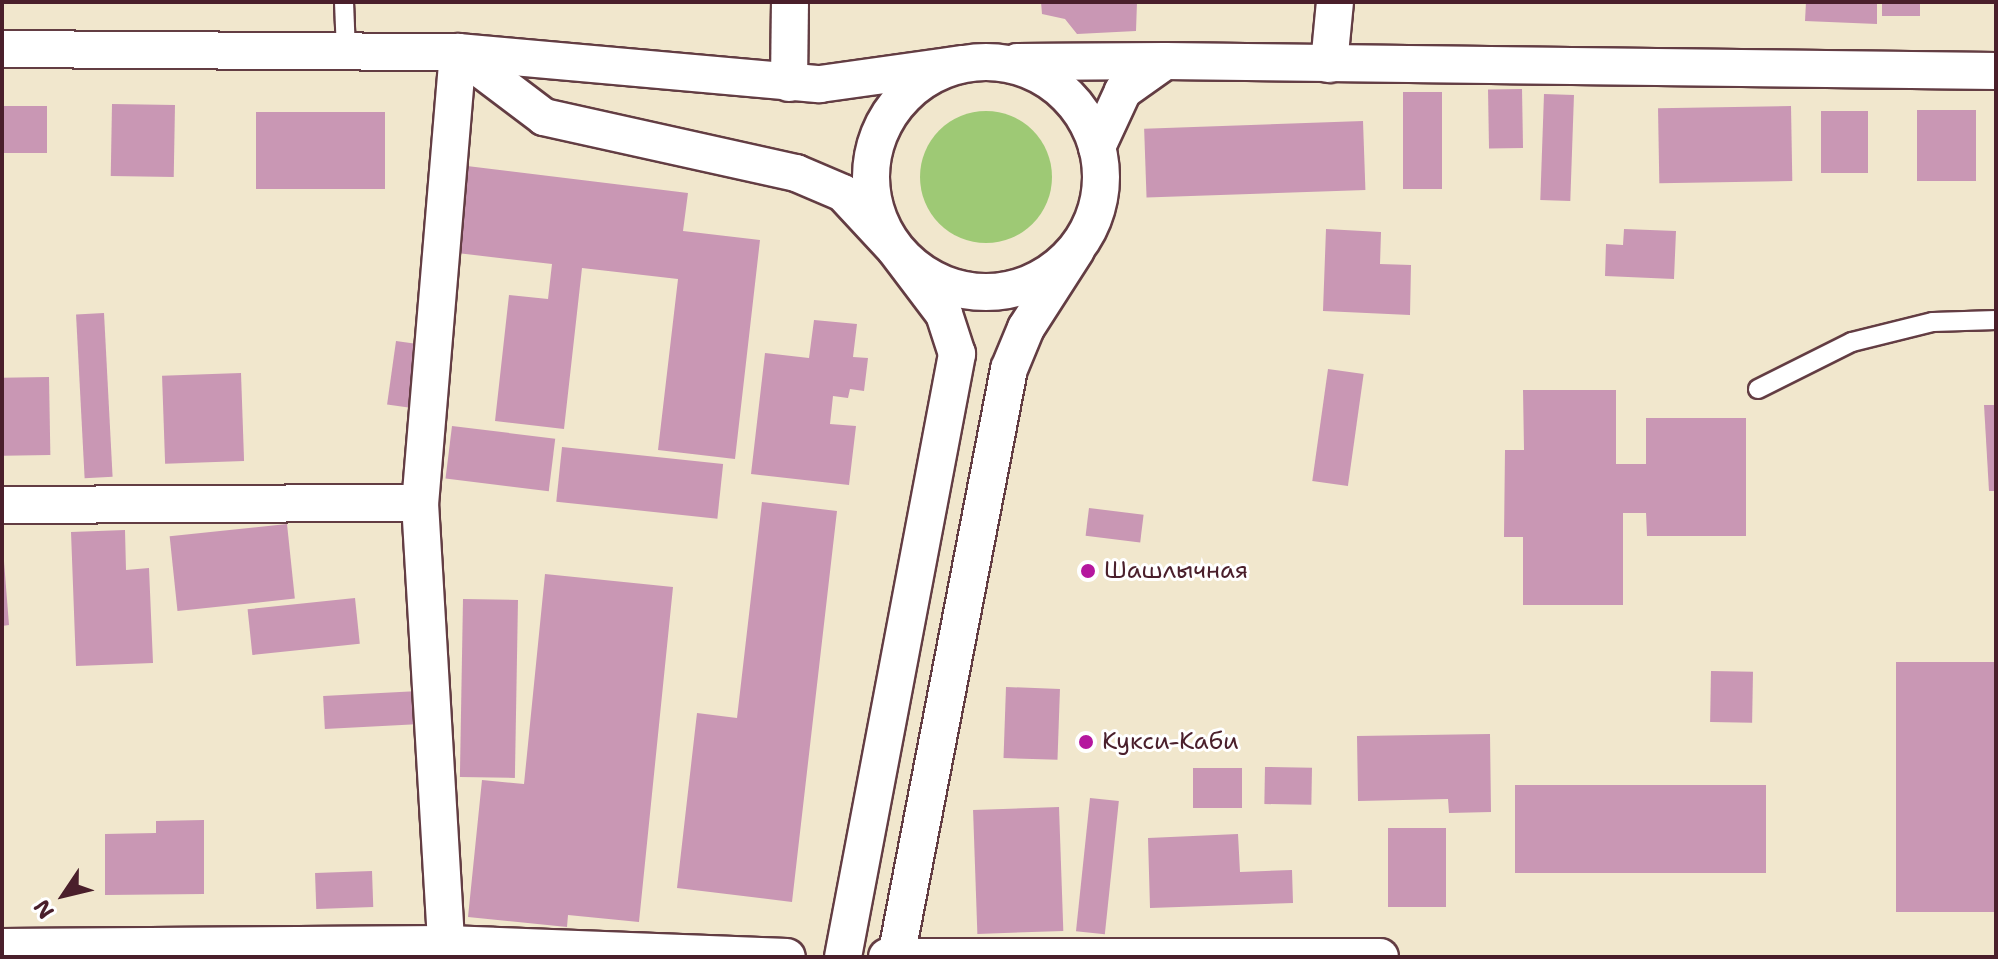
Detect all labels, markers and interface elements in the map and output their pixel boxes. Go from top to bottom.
place label: Шашлычная [1104,557,1248,585]
marker: Шашлычная [1079,562,1097,580]
place label: Кукси-Каби [1102,728,1239,756]
marker: Кукси-Каби [1077,733,1095,751]
north arrow [24,855,104,935]
text: N [27,894,61,925]

